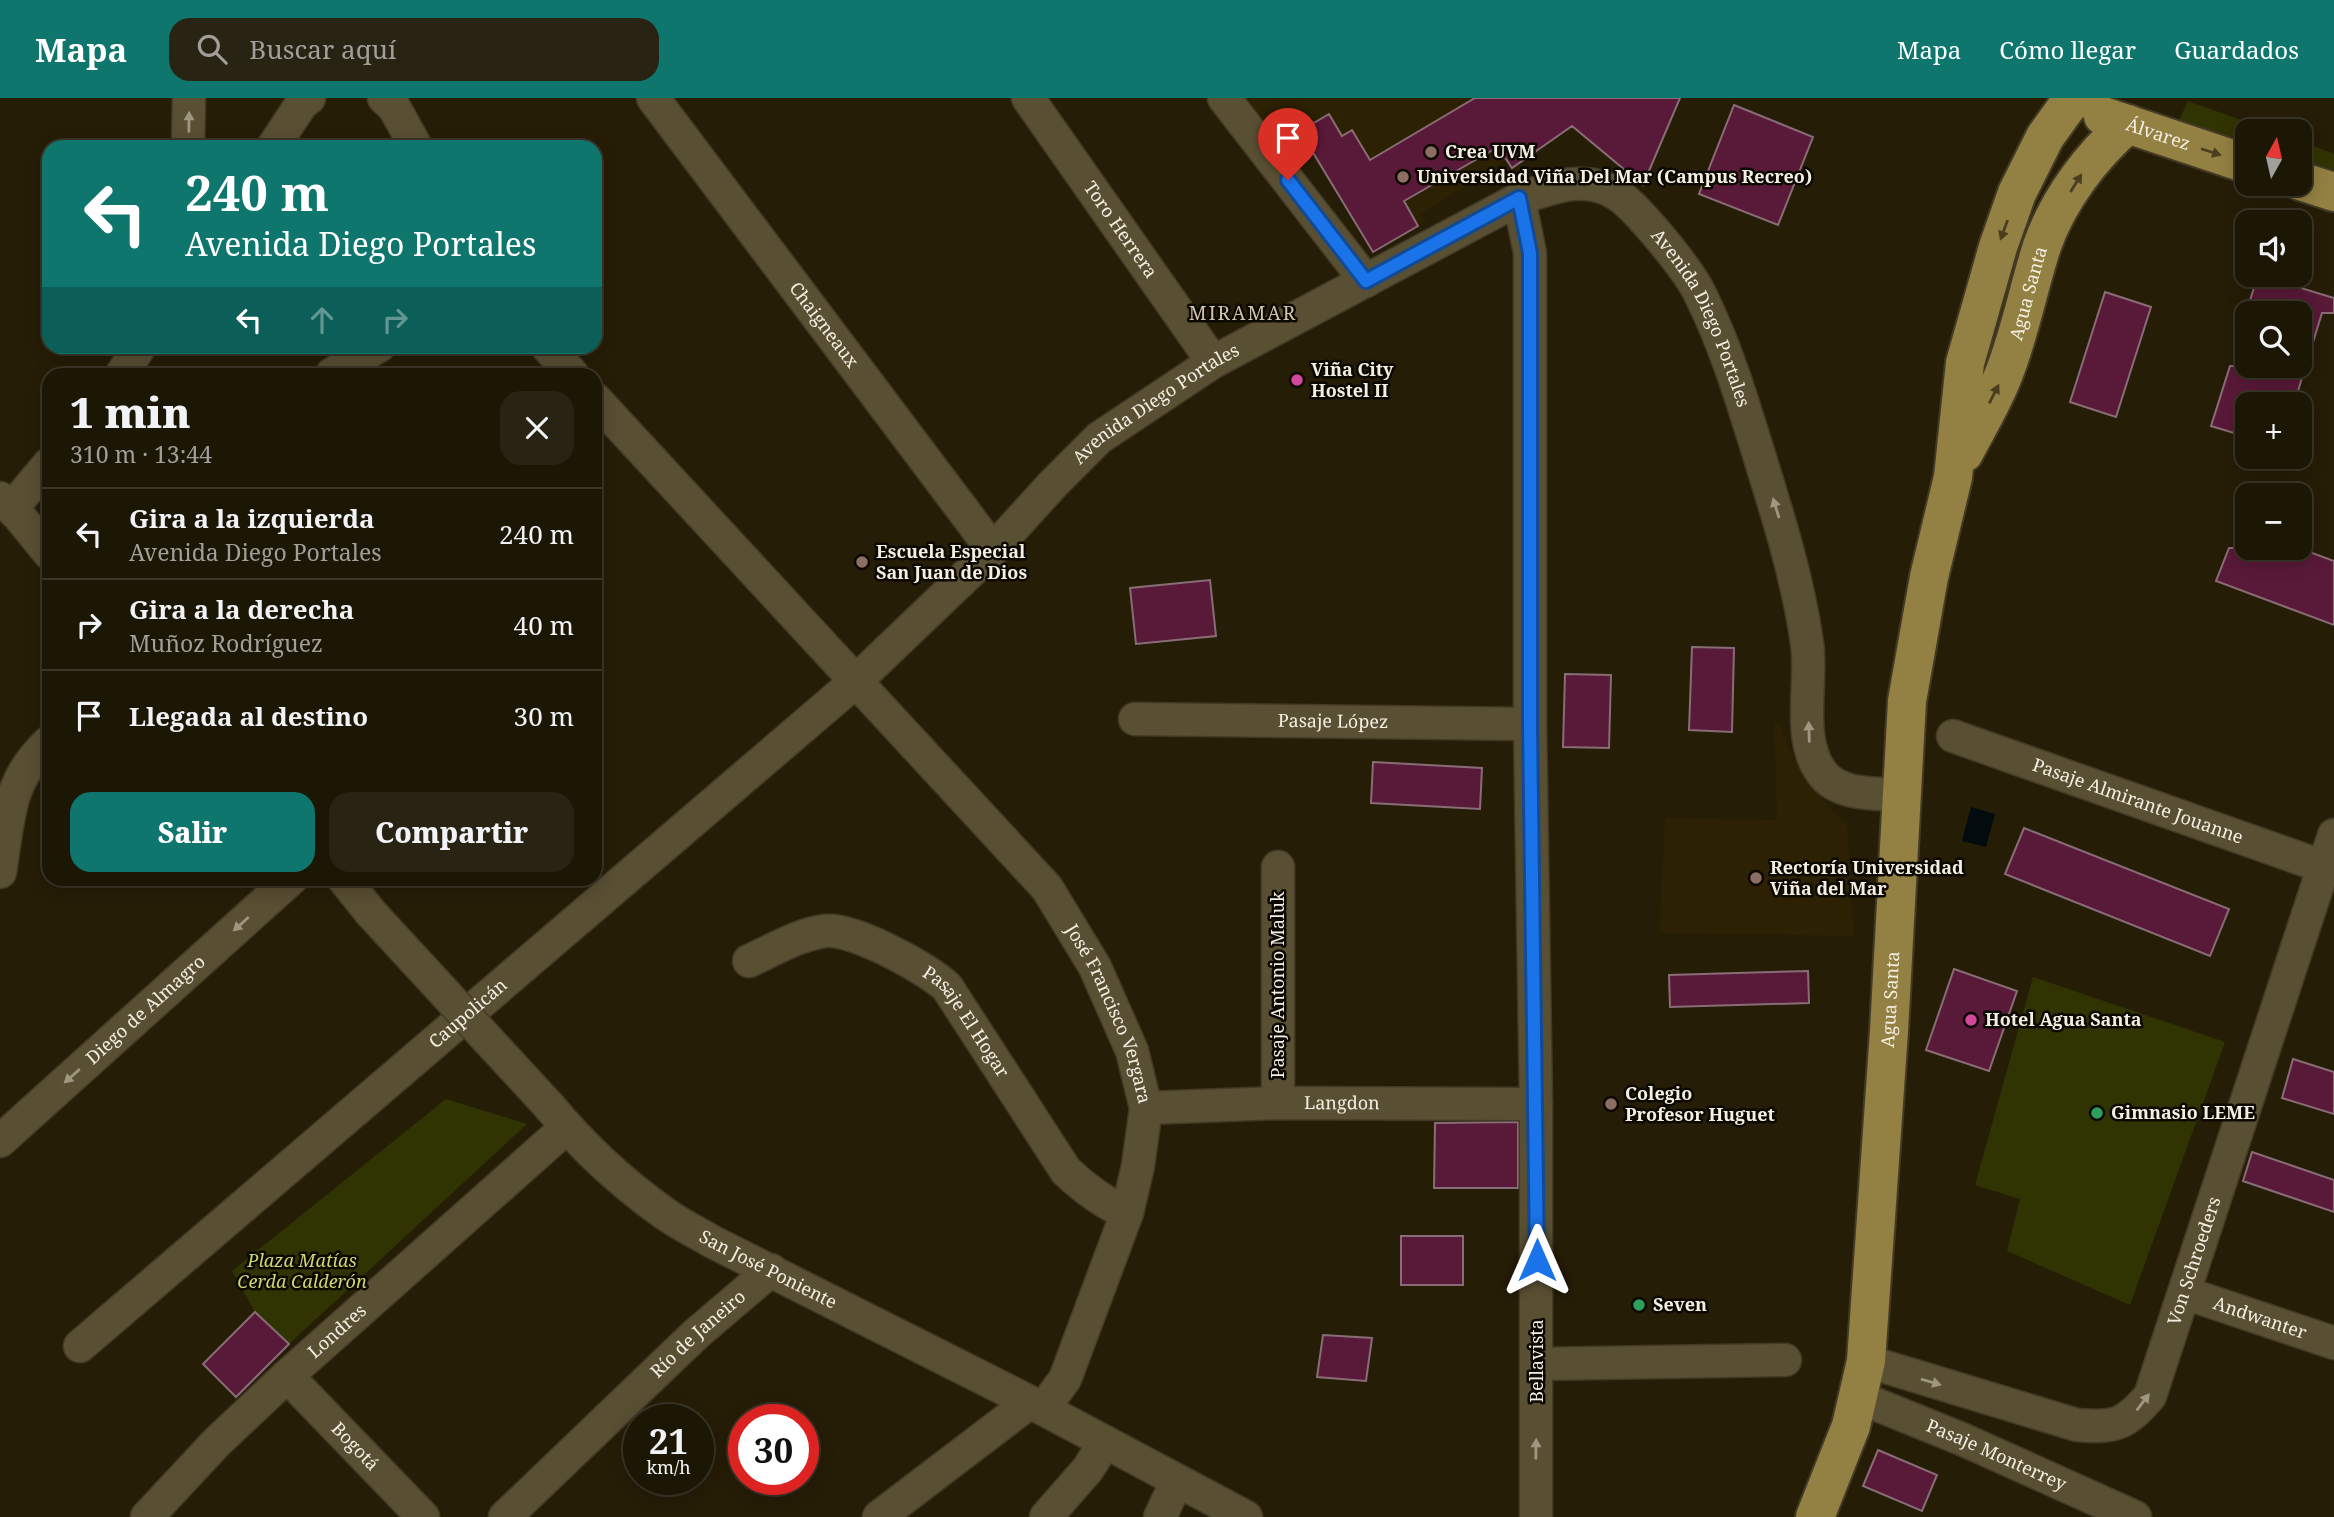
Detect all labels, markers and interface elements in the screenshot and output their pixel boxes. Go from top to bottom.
search box [169,18,659,81]
text: Mapa [35,27,127,72]
icon: search [193,30,231,68]
text: Buscar aquí [249,31,396,67]
text: Mapa [1897,33,1961,66]
text: Cómo llegar [1999,33,2136,66]
text: Guardados [2174,33,2299,66]
pin [1258,108,1318,180]
one-way arrow [183,111,195,133]
street label: Álvarez [2123,112,2194,155]
icon: arrive [1269,119,1307,157]
north arrow [2235,119,2312,196]
map controls [2235,119,2312,560]
place label: Crea UVM [1445,139,1535,163]
marker: Crea UVM [1423,144,1439,160]
one-way arrow [2200,147,2221,157]
text: 240 m [185,159,329,225]
place label: Universidad Viña Del Mar (Campus Recreo) [1417,164,1812,188]
icon: left [70,168,161,259]
marker: Universidad Viña Del Mar (Campus Recreo) [1395,169,1411,185]
one-way arrow [2070,174,2083,193]
street label: Toro Herrera [1079,176,1163,282]
button: sound [2235,210,2312,287]
one-way arrow [1998,220,2009,241]
text: Avenida Diego Portales [185,222,536,265]
street label: Avenida Diego Portales [1646,223,1756,410]
street label: Agua Santa [2003,243,2052,343]
street label: Chaigneaux [784,277,865,373]
district label: MIRAMAR [1189,300,1297,326]
icon: left [230,301,268,339]
icon: ahead [303,301,341,339]
icon: right [376,301,414,339]
button: search [2235,301,2312,378]
street label: Avenida Diego Portales [1067,337,1243,469]
place label: Viña City Hostel II [1311,357,1394,402]
marker: Viña City Hostel II [1289,372,1305,388]
text: 1 min [70,383,191,440]
one-way arrow [1989,384,2000,404]
button: close [500,391,574,465]
button: + [2235,392,2312,469]
text: 310 m · 13:44 [70,438,212,470]
button: − [2235,483,2312,560]
one-way arrow [1770,498,1781,519]
text: Gira a la izquierda [129,500,375,536]
icon: left [70,515,108,553]
text: 240 m [499,516,574,552]
text: Avenida Diego Portales [129,536,382,568]
place label: Escuela Especial San Juan de Dios [876,539,1027,584]
marker: Escuela Especial San Juan de Dios [854,554,870,570]
text: Gira a la derecha [129,591,354,627]
icon: right [70,606,108,644]
text: 40 m [514,607,574,643]
text: Muñoz Rodríguez [129,627,323,659]
icon: arrive [70,697,108,735]
text: Llegada al destino [129,698,368,734]
text: 30 m [514,698,574,734]
street label: Pasaje López [1278,708,1388,733]
one-way arrow [1803,721,1814,743]
street label: Pasaje Almirante Jouanne [2030,752,2247,849]
button: Salir [70,792,315,872]
button: Compartir [329,792,574,872]
place label: Rectoría Universidad Viña del Mar [1770,855,1964,900]
marker: Rectoría Universidad Viña del Mar [1748,870,1764,886]
street label: Pasaje Antonio Maluk [1265,891,1289,1078]
one-way arrow [232,916,250,932]
street label: José Francisco Vergara [1060,918,1157,1106]
street label: Diego de Almagro [80,949,210,1069]
street label: Agua Santa [1875,951,1904,1048]
street label: Pasaje El Hogar [918,960,1016,1082]
street label: Caupolicán [423,972,512,1053]
place label: Hotel Agua Santa [1985,1007,2142,1031]
marker: Hotel Agua Santa [1963,1012,1979,1028]
one-way arrow [63,1068,81,1084]
place label: Colegio Profesor Huguet [1625,1081,1775,1126]
street label: Langdon [1304,1090,1380,1114]
marker: Colegio Profesor Huguet [1603,1096,1619,1112]
place label: Gimnasio LEME [2111,1100,2255,1124]
marker: Gimnasio LEME [2089,1105,2105,1121]
street label: Von Schroeders [2161,1193,2226,1328]
position arrow [1500,1223,1574,1297]
street label: San José Poniente [695,1224,841,1314]
park label: Plaza Matías Cerda Calderón [237,1248,367,1293]
street label: Río de Janeiro [645,1284,750,1383]
street label: Andwanter [2210,1290,2311,1344]
place label: Seven [1653,1292,1707,1316]
marker: Seven [1631,1297,1647,1313]
street label: Londres [302,1298,371,1363]
street label: Bellavista [1524,1319,1548,1403]
one-way arrow [1921,1378,1942,1388]
one-way arrow [2136,1394,2151,1412]
speed limit sign: 30 [728,1404,819,1495]
street label: Pasaje Monterrey [1923,1413,2071,1496]
street label: Bogotá [327,1416,385,1475]
text: 21 [649,1417,688,1464]
one-way arrow [1530,1438,1542,1460]
text: km/h [646,1455,691,1479]

